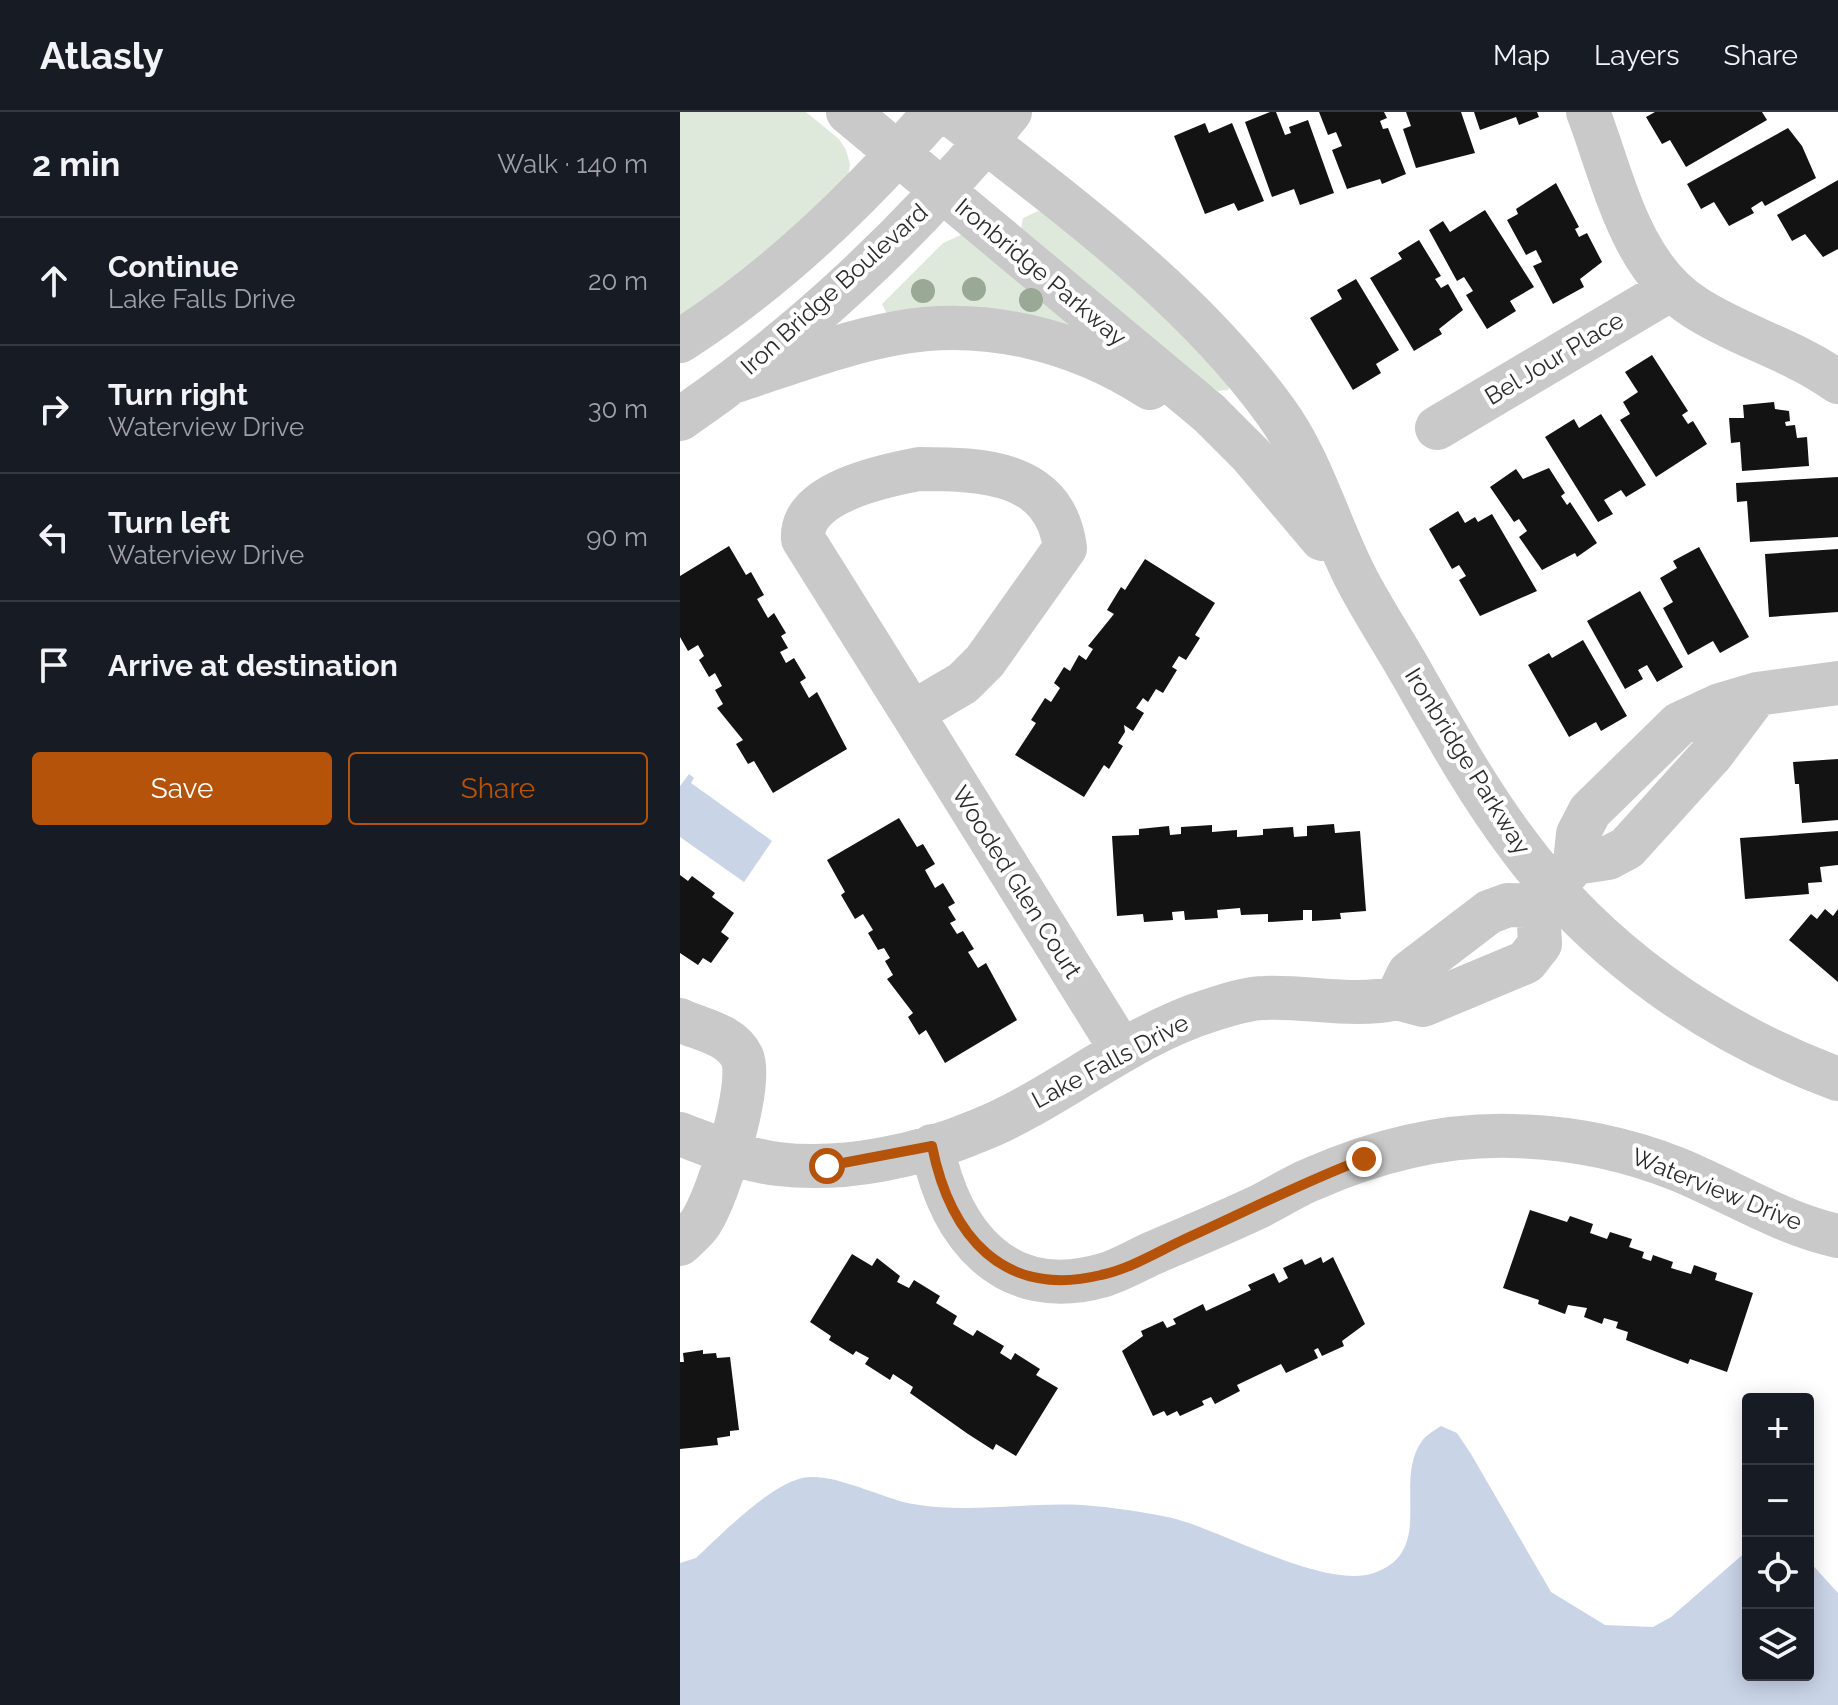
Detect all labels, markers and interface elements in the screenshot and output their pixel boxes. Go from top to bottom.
text: Atlasly [40,33,164,78]
text: Map [1493,39,1550,72]
text: Layers [1594,39,1680,72]
text: Share [1724,39,1798,72]
text: 2 min [32,144,120,184]
text: Walk · 140 m [497,149,648,179]
street label: Ironbridge Parkway [949,192,1133,352]
street label: Iron Bridge Boulevard [735,197,933,381]
text: Continue [108,249,239,284]
icon: ahead [32,259,76,303]
text: 20 m [588,266,648,296]
text: Lake Falls Drive [108,284,295,314]
street label: Bel Jour Place [1479,305,1629,411]
text: Turn right [108,377,248,412]
icon: right [32,387,76,431]
text: 30 m [588,394,648,424]
text: Waterview Drive [108,412,304,442]
text: Turn left [108,505,230,540]
icon: left [32,515,76,559]
text: 90 m [586,522,648,552]
text: Waterview Drive [108,540,304,570]
icon: arrive [32,643,76,687]
text: Arrive at destination [108,648,398,683]
street label: Ironbridge Parkway [1399,662,1537,860]
button: Save [32,752,332,825]
button: Share [348,752,648,825]
street label: Wooded Glen Court [946,780,1088,984]
street label: Lake Falls Drive [1027,1008,1193,1114]
route end [1346,1141,1382,1177]
street label: Waterview Drive [1628,1142,1806,1236]
route start [809,1148,845,1184]
map controls [1742,1393,1814,1681]
button: + [1742,1393,1814,1465]
button: − [1742,1465,1814,1537]
button: locate [1742,1537,1814,1609]
button: layers [1742,1609,1814,1681]

